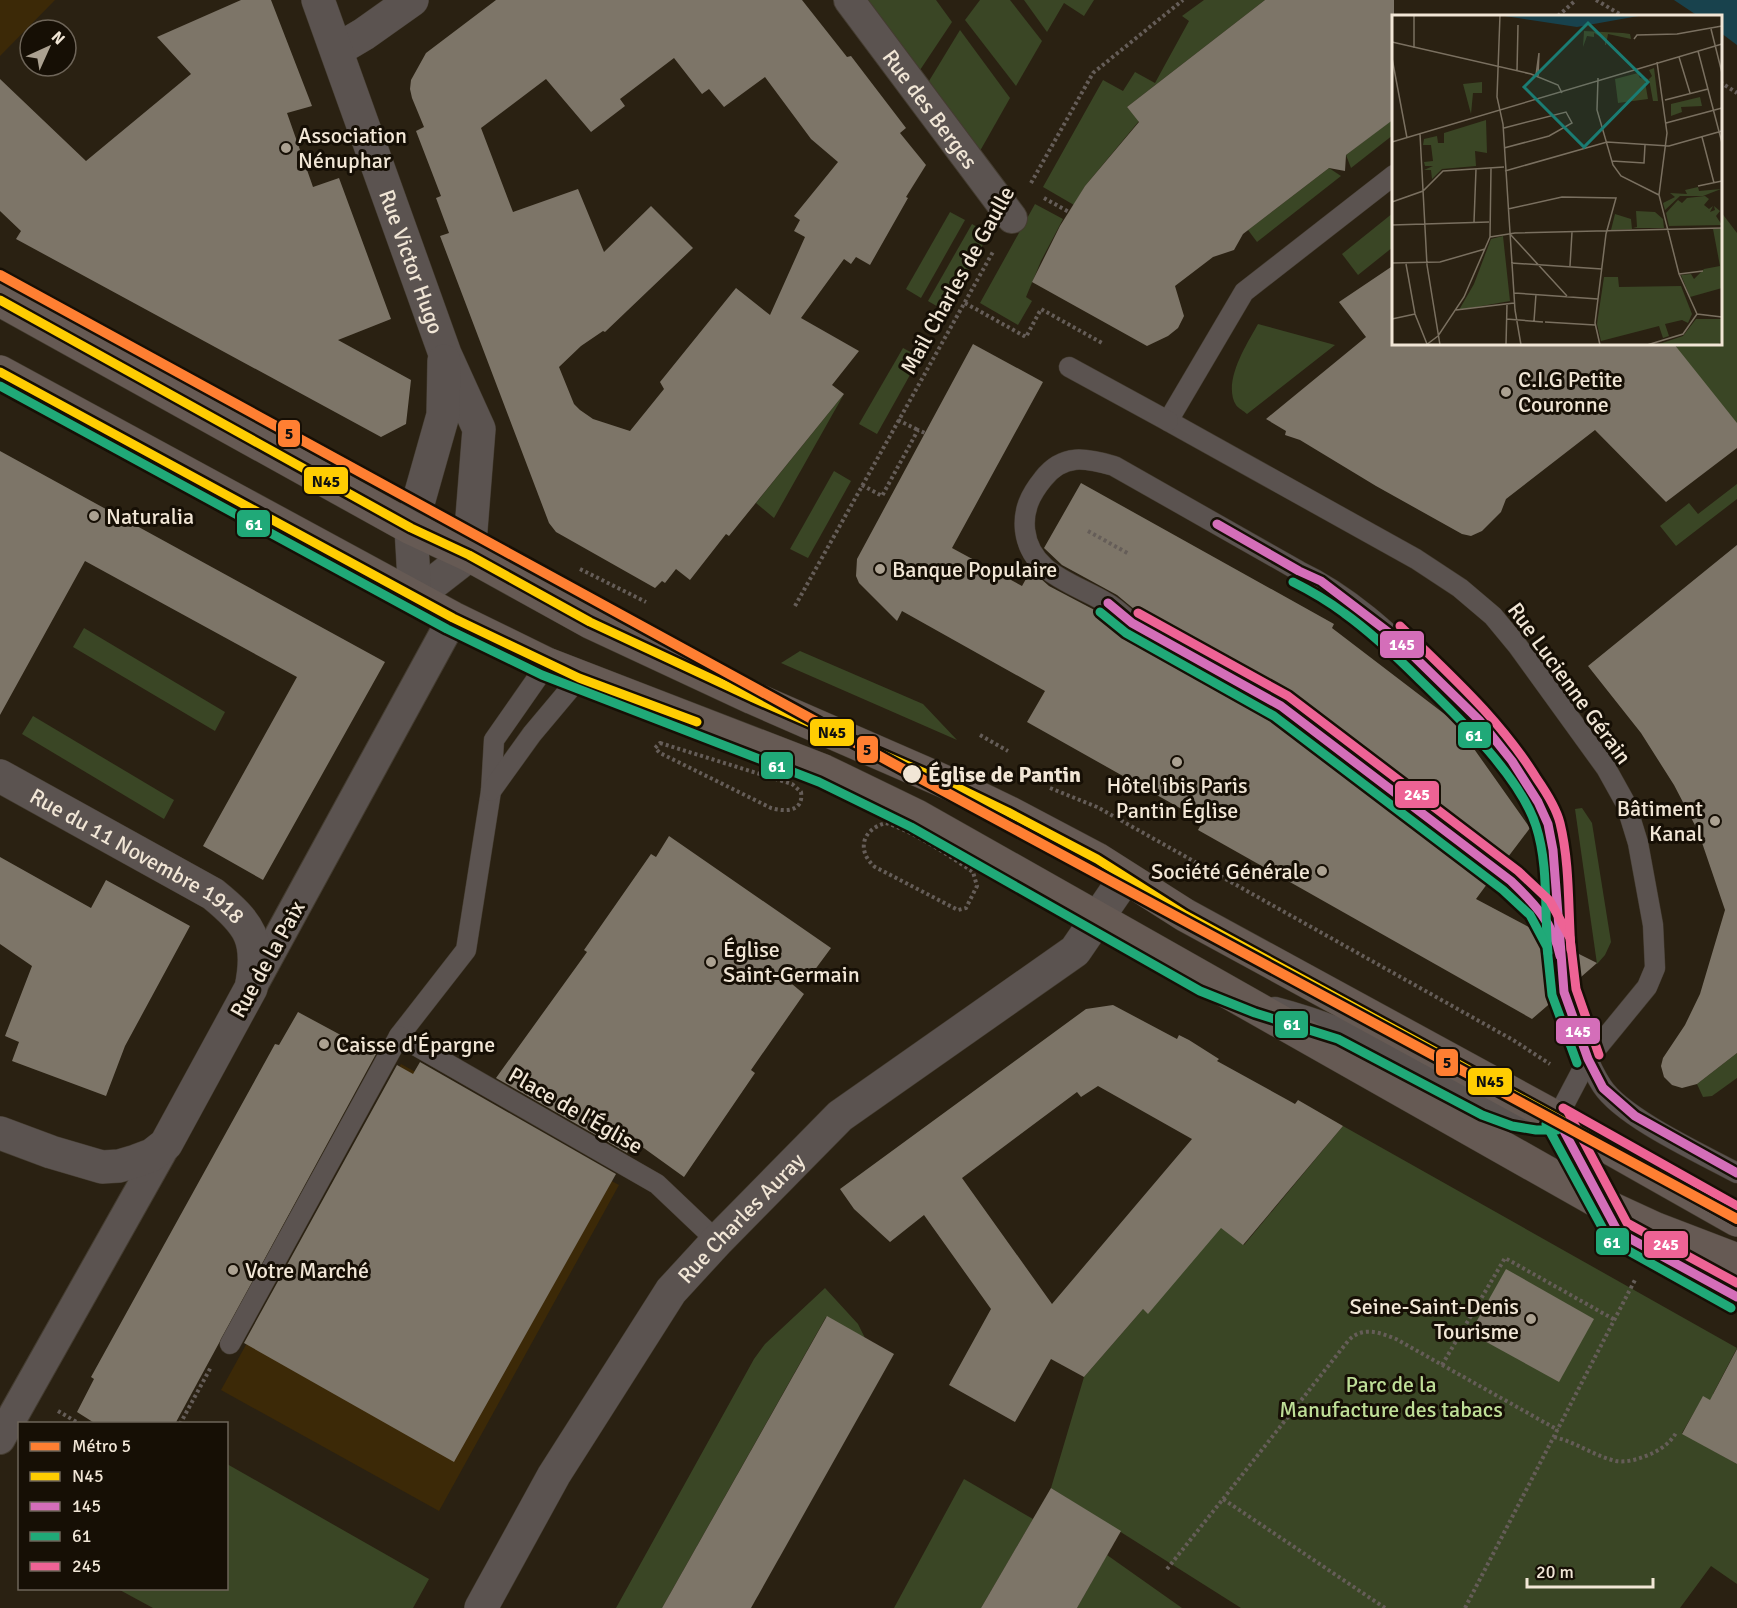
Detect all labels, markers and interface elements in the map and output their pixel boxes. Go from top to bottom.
inset map [1392,15,1722,345]
north arrow [18,18,78,78]
text: N [47,27,69,49]
street label: Rue des Berges [877,44,983,174]
place label: Association Nénuphar [298,122,407,174]
marker: Association Nénuphar [279,141,293,155]
street label: Mail Charles de Gaulle [895,182,1020,379]
street label: Rue Victor Hugo [373,186,450,338]
place label: C.I.G Petite Couronne [1518,366,1623,418]
marker: C.I.G Petite Couronne [1499,385,1513,399]
line badge: 5 [277,419,301,448]
text: 5 [285,424,293,444]
line badge: N45 [303,466,349,495]
text: N45 [312,472,340,492]
place label: Naturalia [106,503,194,530]
marker: Naturalia [87,509,101,523]
line badge: 61 [236,509,271,538]
text: 61 [245,515,263,535]
place label: Banque Populaire [892,556,1057,583]
marker: Banque Populaire [873,562,887,576]
street label: Rue Lucienne Gérain [1502,597,1637,769]
line badge: 145 [1379,630,1425,659]
text: 145 [1389,635,1415,655]
line badge: N45 [809,718,855,747]
line badge: 61 [1457,721,1492,749]
text: N45 [818,723,846,743]
text: 61 [1465,726,1483,746]
line badge: 5 [856,735,879,764]
text: 5 [863,740,871,760]
line badge: 61 [760,751,794,780]
marker: Hôtel ibis Paris Pantin Église [1170,755,1184,769]
text: 61 [768,757,786,777]
place label: Église de Pantin [928,761,1081,788]
marker: Église de Pantin [901,763,923,785]
place label: Hôtel ibis Paris Pantin Église [1106,772,1248,824]
line badge: 245 [1394,780,1440,809]
street label: Rue du 11 Novembre 1918 [25,782,250,929]
text: 245 [1404,785,1430,805]
place label: Bâtiment Kanal [1617,795,1703,847]
marker: Bâtiment Kanal [1708,814,1722,828]
place label: Société Générale [1151,858,1310,885]
marker: Société Générale [1315,864,1329,878]
street label: Rue de la Paix [224,896,311,1023]
place label: Église Saint-Germain [723,936,860,988]
marker: Église Saint-Germain [704,955,718,969]
line badge: 61 [1274,1010,1309,1039]
text: 61 [1283,1015,1301,1035]
line badge: 145 [1555,1017,1601,1045]
text: 145 [1565,1022,1591,1042]
place label: Caisse d'Épargne [336,1031,495,1058]
marker: Caisse d'Épargne [317,1037,331,1051]
line badge: 5 [1435,1048,1459,1077]
text: 5 [1443,1053,1451,1073]
street label: Place de l'Église [504,1061,648,1160]
line badge: N45 [1467,1067,1513,1096]
text: N45 [1476,1072,1504,1092]
street label: Rue Charles Auray [672,1147,811,1289]
line badge: 61 [1595,1227,1630,1256]
line badge: 245 [1643,1230,1689,1259]
text: 61 [1603,1233,1621,1253]
text: 245 [1653,1235,1679,1255]
place label: Votre Marché [245,1257,369,1284]
marker: Votre Marché [226,1263,240,1277]
place label: Seine-Saint-Denis Tourisme [1349,1293,1519,1345]
marker: Seine-Saint-Denis Tourisme [1524,1312,1538,1326]
park label: Parc de la Manufacture des tabacs [1279,1371,1503,1423]
legend [18,1422,228,1590]
text: Métro 5 [72,1435,131,1457]
text: N45 [72,1465,104,1487]
text: 145 [72,1495,101,1517]
text: 61 [72,1525,91,1547]
scale bar [1527,1551,1653,1589]
text: 245 [72,1555,101,1577]
text: 20 m [1536,1561,1574,1583]

